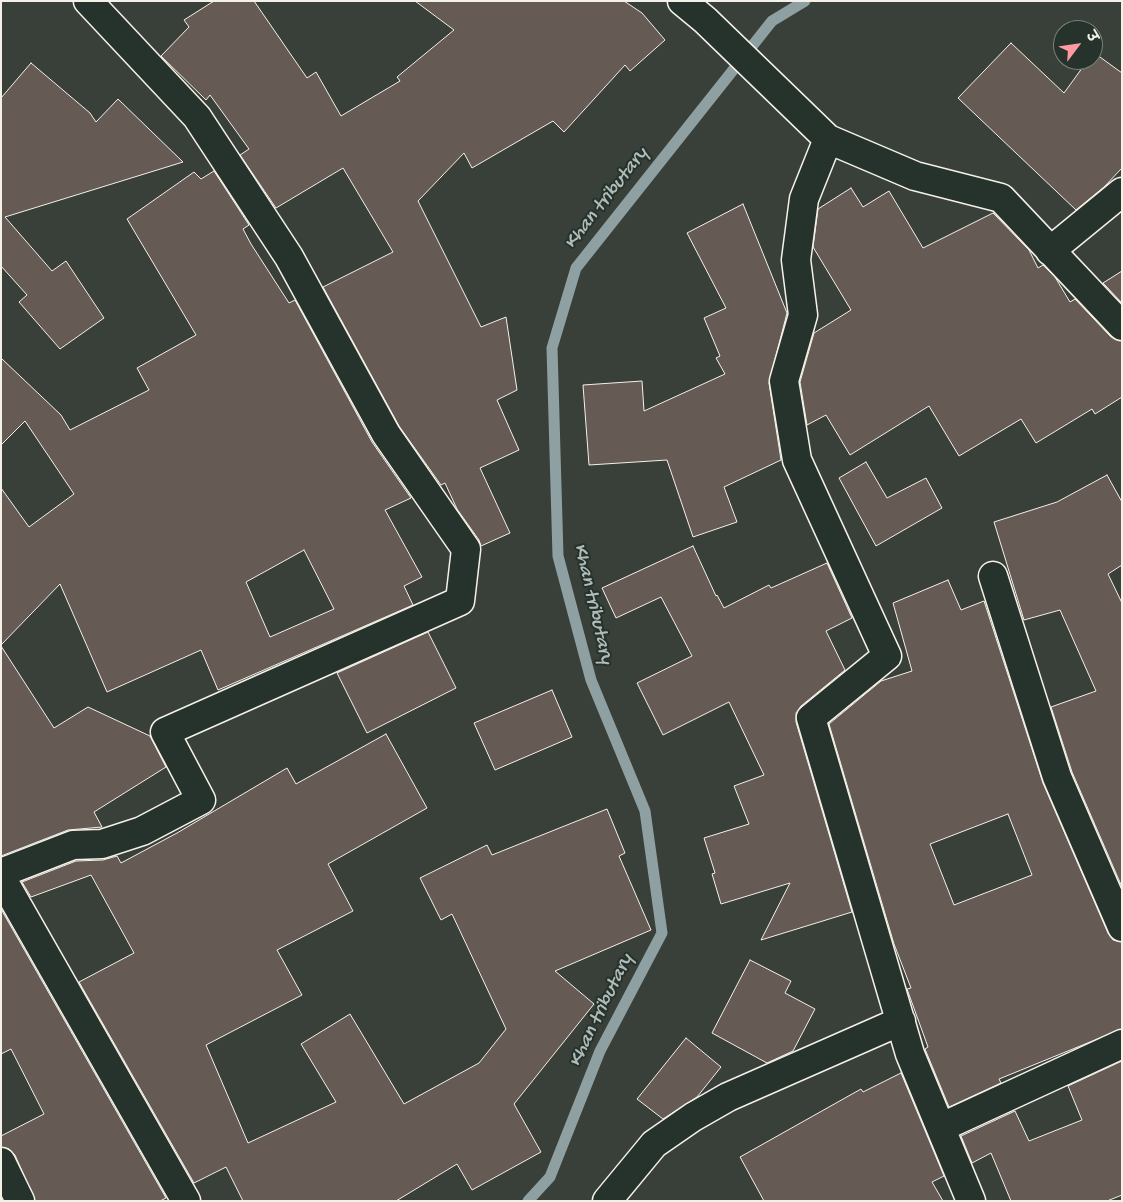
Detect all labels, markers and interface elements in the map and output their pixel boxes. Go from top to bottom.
north arrow [1053,20,1103,70]
text: उ [1081,29,1100,46]
water label: Khan tributary [560,143,654,255]
water label: Khan tributary [566,541,618,667]
water label: Khan tributary [564,951,640,1071]

